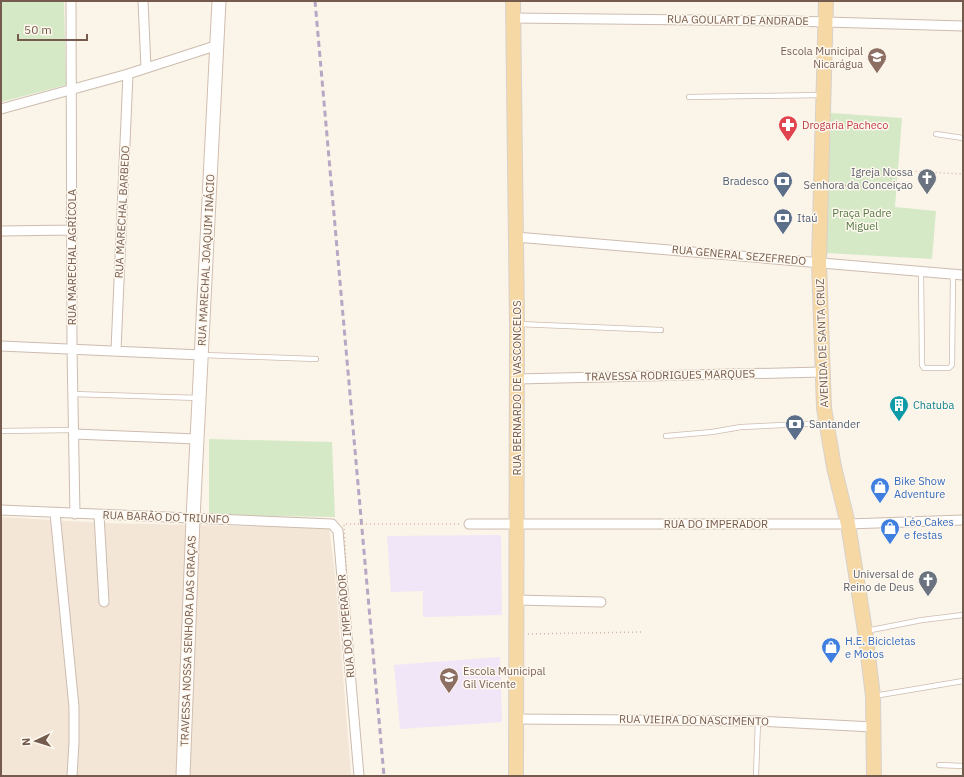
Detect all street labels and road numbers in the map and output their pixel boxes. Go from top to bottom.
street label: RUA GOULART DE ANDRADE [667,12,809,28]
street label: RUA MARECHAL BARBEDO [112,145,132,279]
street label: RUA MARECHAL JOAQUIM INÁCIO [194,173,218,346]
street label: RUA MARECHAL AGRÍCOLA [65,189,79,325]
street label: RUA GENERAL SEZEFREDO [671,242,807,268]
street label: AVENIDA DE SANTA CRUZ [813,278,831,408]
street label: RUA BERNARDO DE VASCONCELOS [510,300,524,476]
street label: TRAVESSA RODRIGUES MARQUES [585,367,755,383]
street label: RUA BARÃO DO TRIUNFO [102,508,230,526]
street label: RUA DO IMPERADOR [664,517,768,531]
street label: TRAVESSA NOSSA SENHORA DAS GRAÇAS [177,535,199,747]
street label: RUA DO IMPERADOR [334,573,358,679]
street label: RUA VIEIRA DO NASCIMENTO [619,712,769,728]

